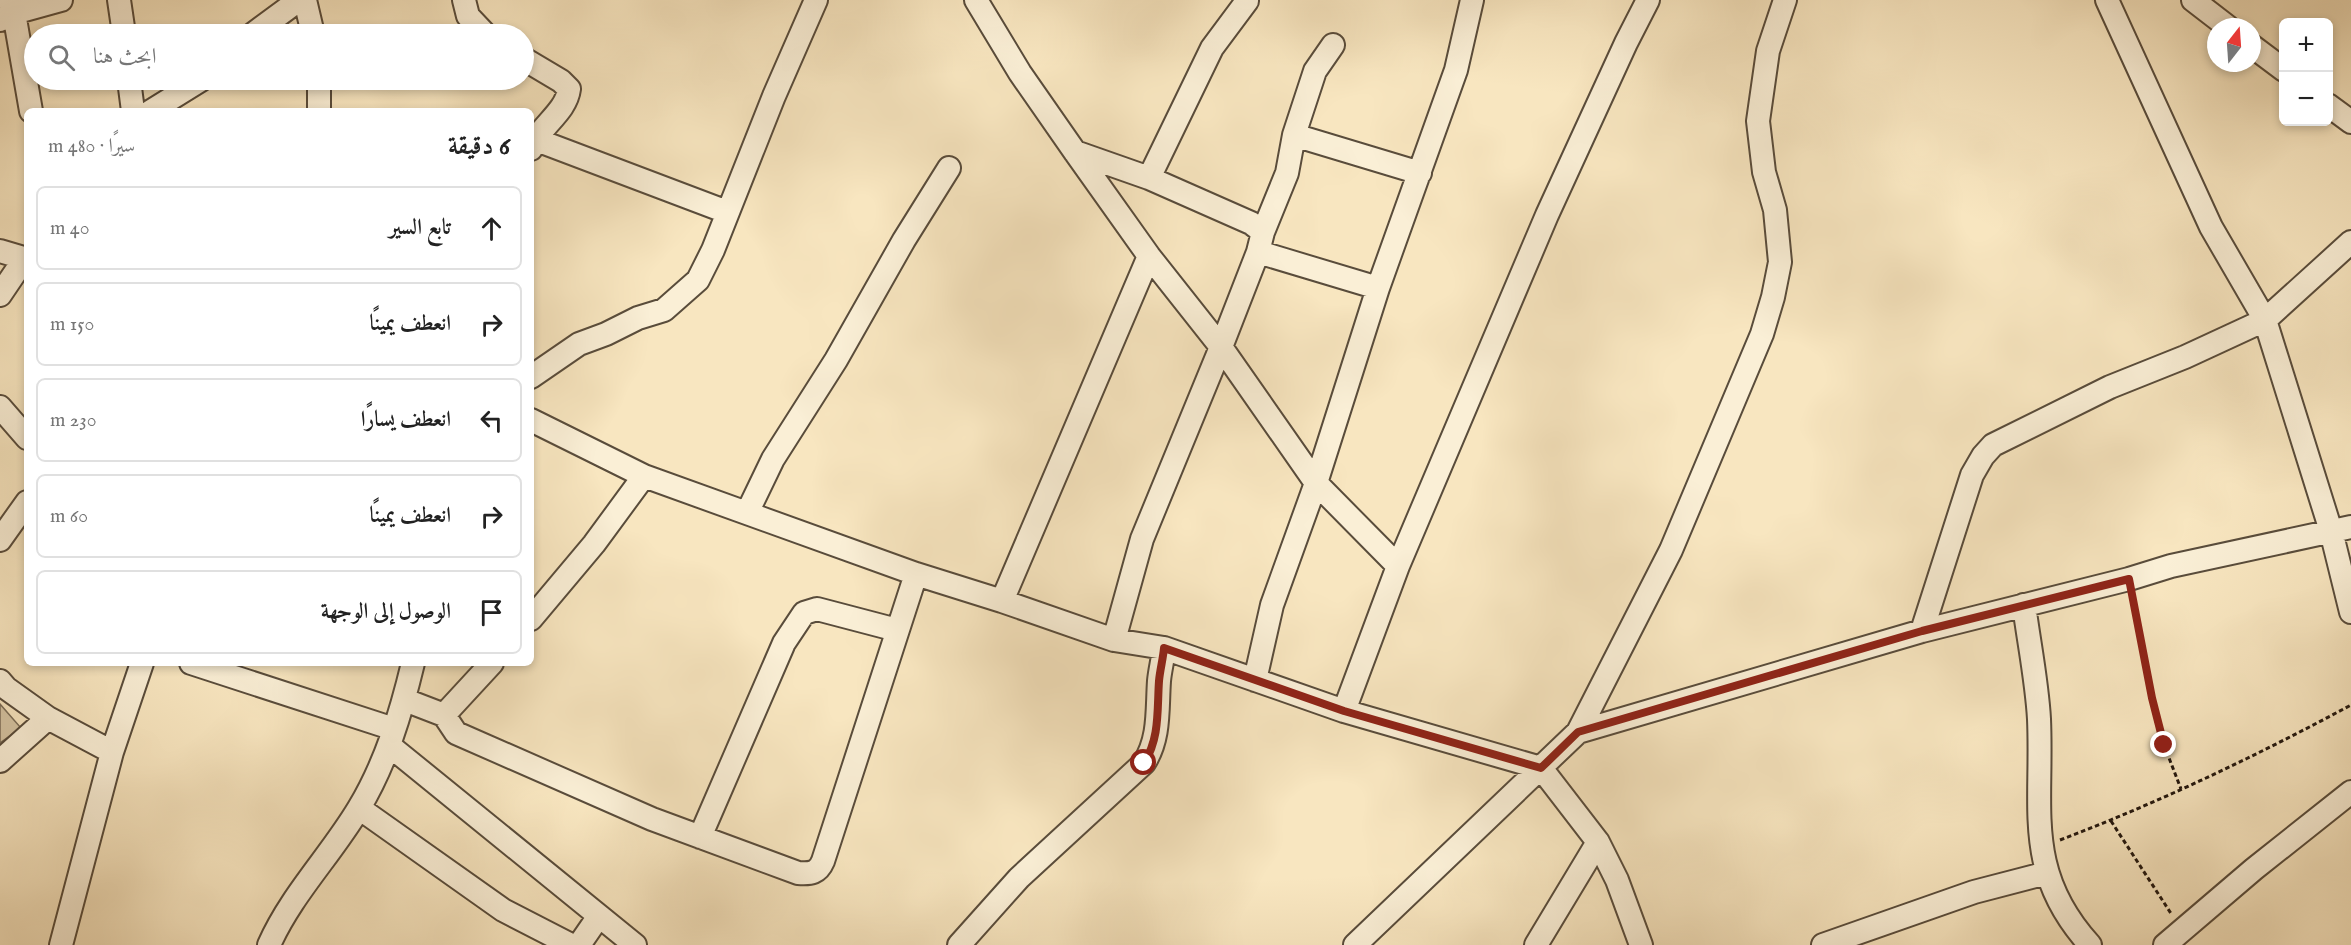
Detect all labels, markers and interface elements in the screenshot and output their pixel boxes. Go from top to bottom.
north arrow [2207,18,2261,72]
map controls [2279,18,2333,126]
button: + [2279,18,2333,72]
search box [24,24,534,90]
icon: search [45,41,78,74]
text: ابحث هنا [93,43,156,71]
button: − [2279,72,2333,126]
text: 6 دقيقة [448,130,510,163]
text: سيرًا · 480 m [48,134,135,159]
icon: ahead [475,212,508,245]
text: تابع السير [389,214,451,242]
text: 40 m [50,216,89,241]
icon: right [475,308,508,341]
text: انعطف يمينًا [370,310,451,338]
text: 150 m [50,312,94,337]
icon: left [475,404,508,437]
text: انعطف يسارًا [361,406,451,434]
text: 230 m [50,408,97,433]
icon: right [475,500,508,533]
text: انعطف يمينًا [370,502,451,530]
text: 60 m [50,504,88,529]
icon: arrive [475,596,508,629]
text: الوصول إلى الوجهة [321,598,451,626]
route end [2150,731,2176,757]
route start [1130,749,1156,775]

